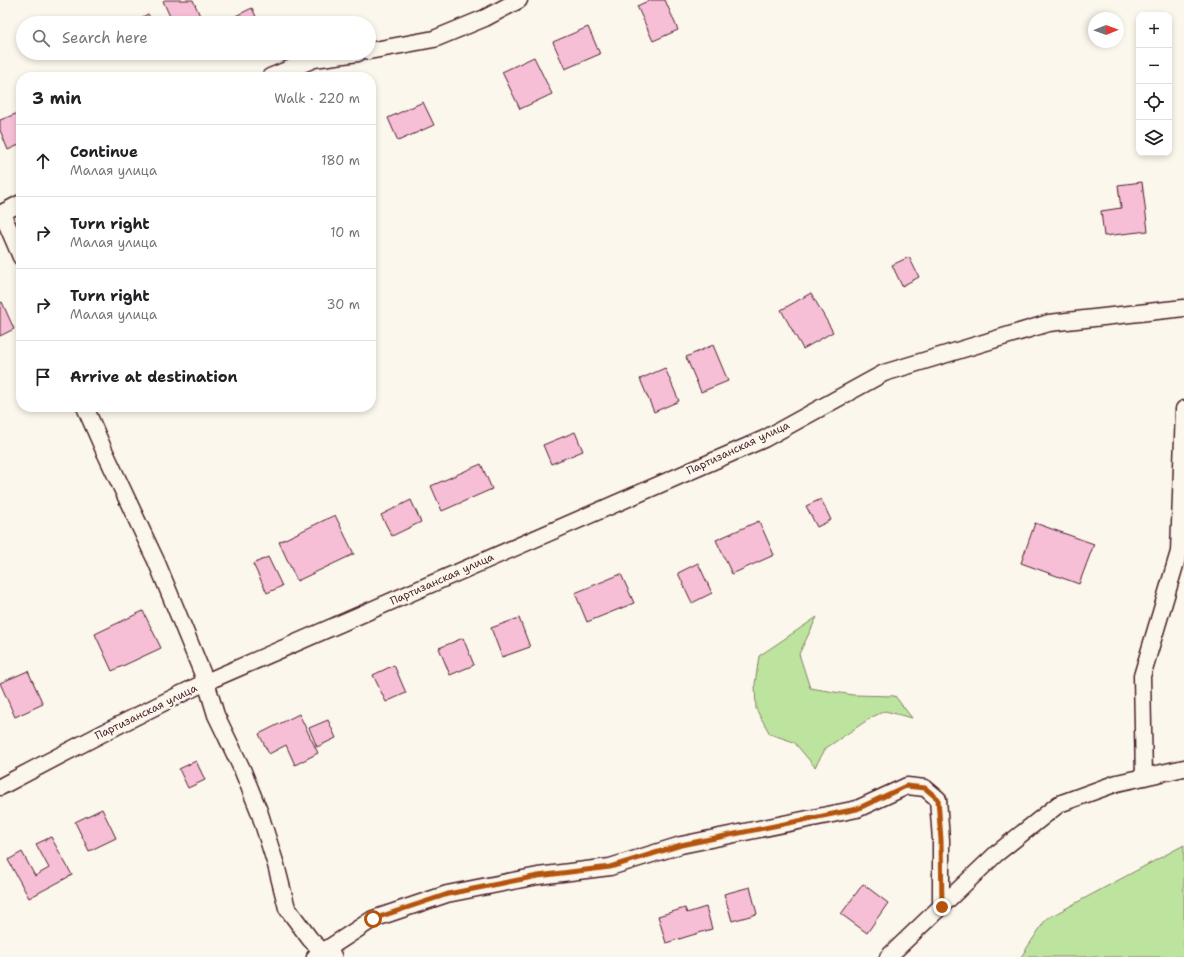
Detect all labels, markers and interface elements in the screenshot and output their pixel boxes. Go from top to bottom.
north arrow [1088,12,1124,48]
map controls [1136,12,1172,156]
button: + [1136,12,1172,48]
search box [16,16,376,60]
icon: search [30,27,52,49]
text: Search here [62,28,148,48]
button: − [1136,48,1172,84]
button: locate [1136,84,1172,120]
text: 3 min [32,87,82,109]
text: Walk · 220 m [274,90,360,107]
button: layers [1136,120,1172,156]
text: Continue [70,142,138,162]
icon: ahead [32,150,54,172]
text: 180 m [321,152,360,169]
text: Малая улица [70,162,157,179]
text: Turn right [70,214,150,234]
icon: right [32,222,54,244]
text: 10 m [330,224,360,241]
text: Малая улица [70,234,157,251]
text: Turn right [70,286,150,306]
icon: right [32,294,54,316]
text: 30 m [326,296,360,313]
text: Малая улица [70,306,157,323]
icon: arrive [32,366,54,388]
text: Arrive at destination [70,367,238,387]
street label: Партизанская улица [684,417,792,478]
street label: Партизанская улица [388,549,496,609]
street label: Партизанская улица [92,681,200,743]
route end [933,898,951,916]
route start [364,910,382,928]

